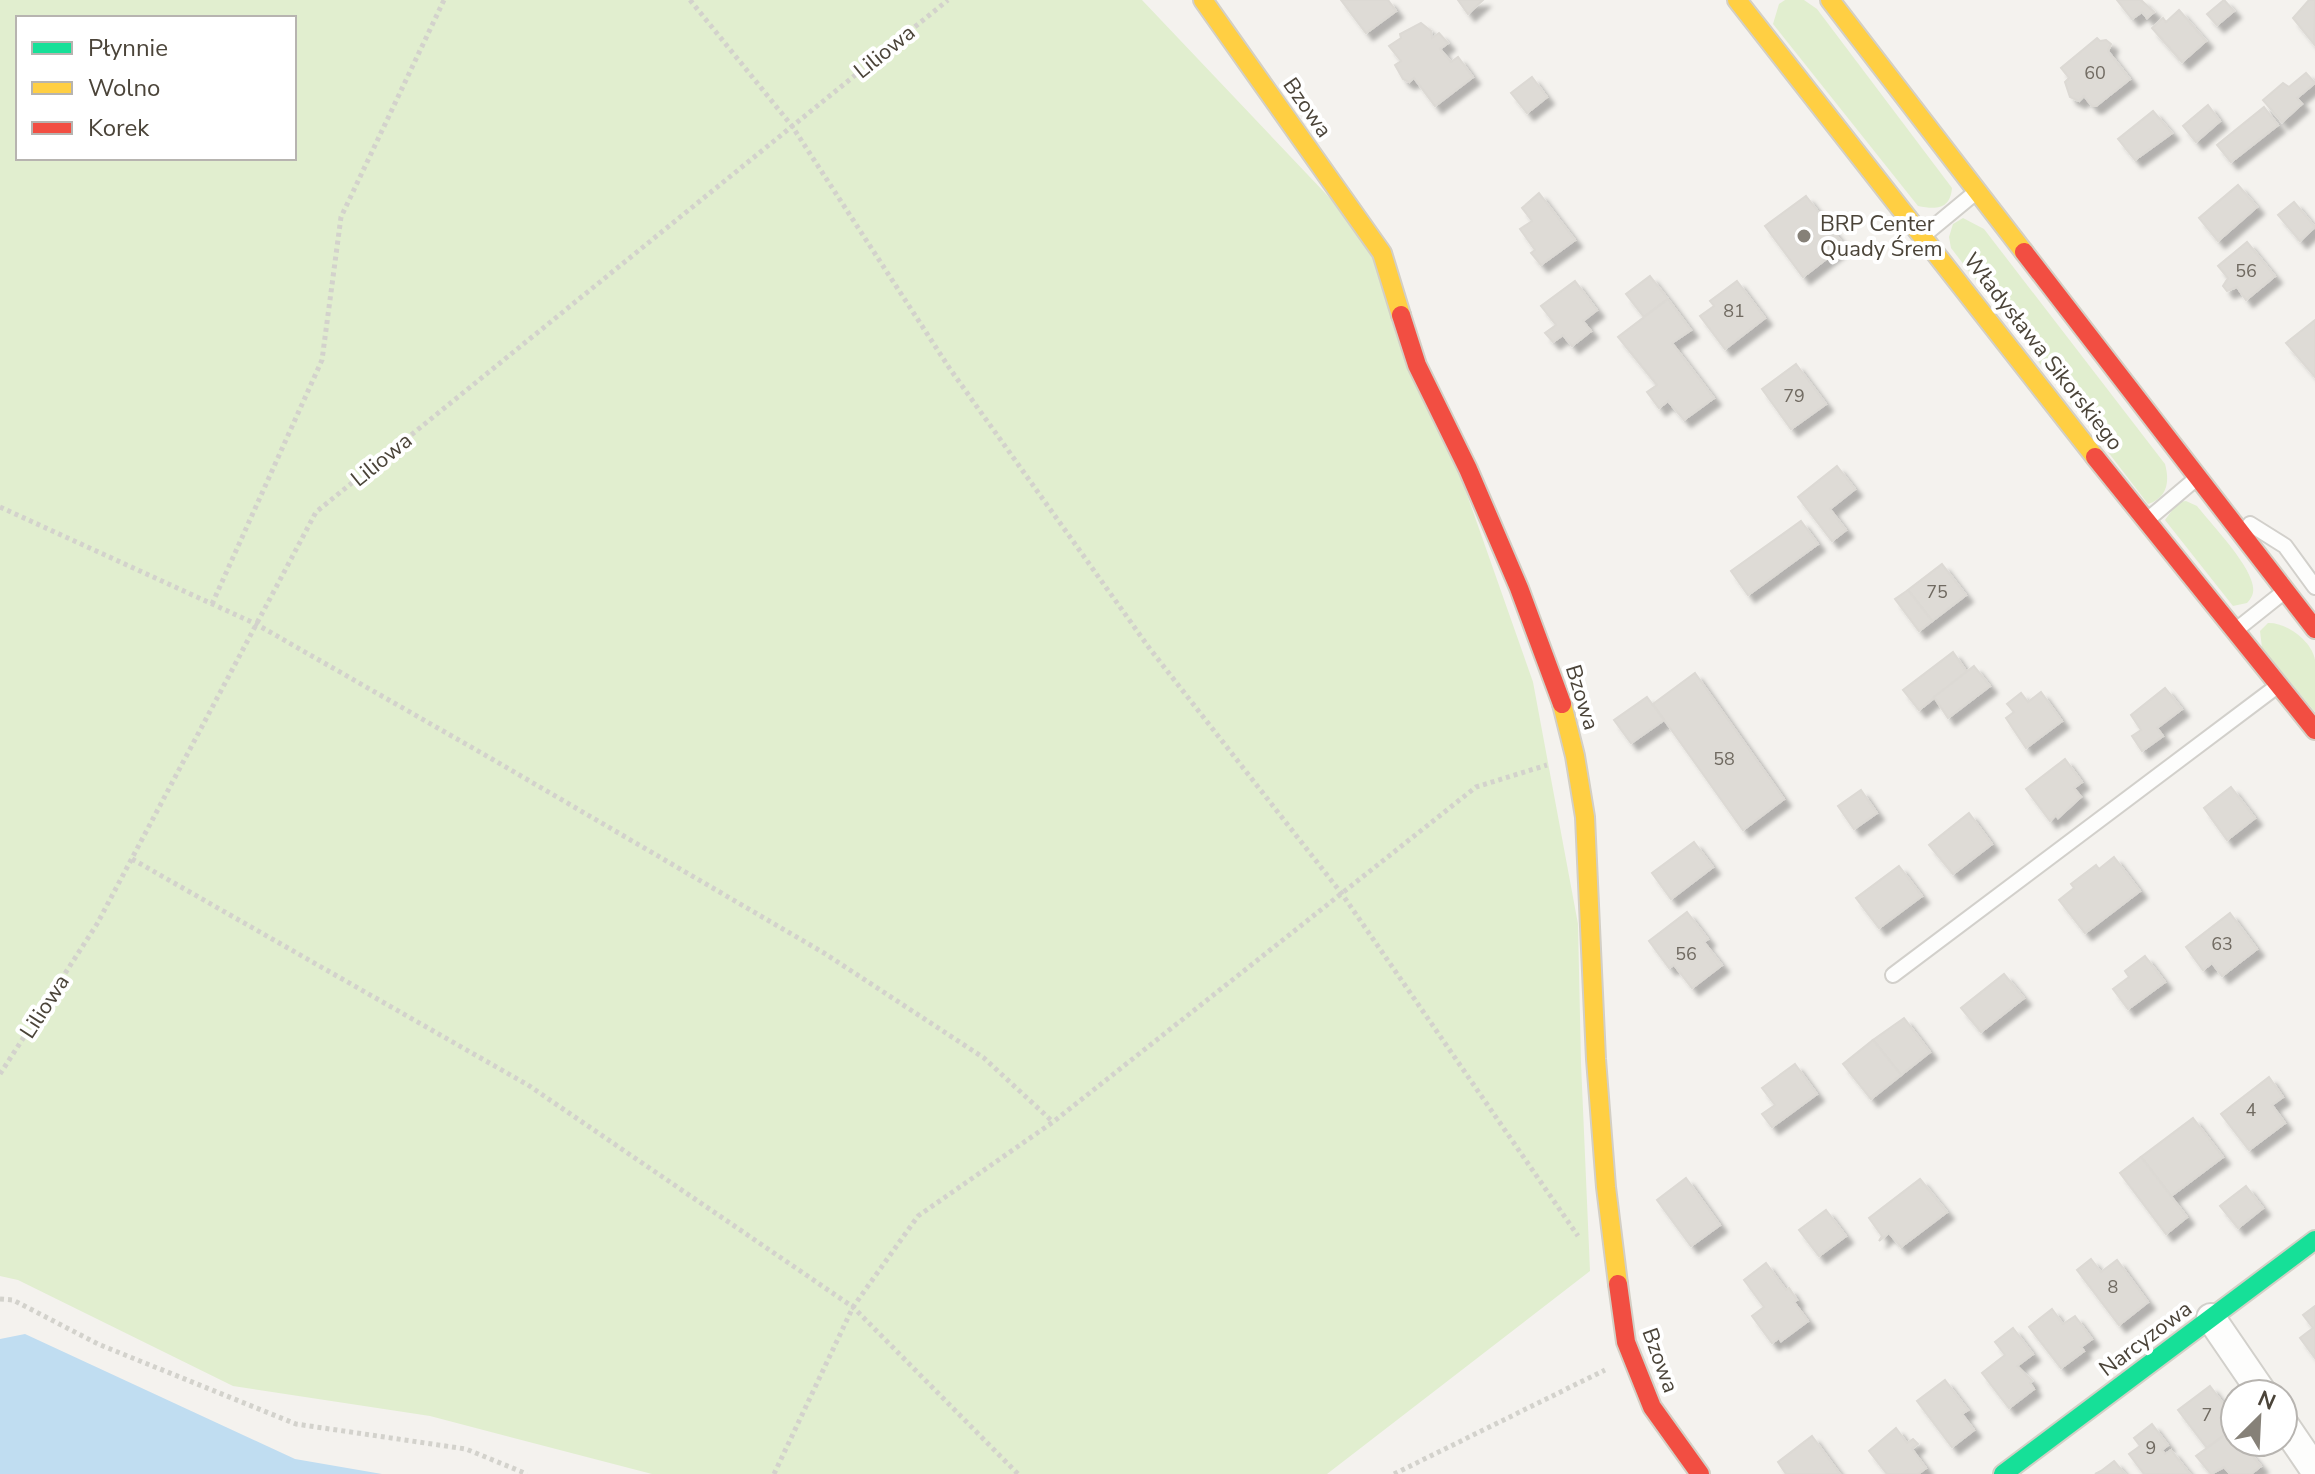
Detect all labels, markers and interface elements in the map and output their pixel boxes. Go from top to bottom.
legend [16,16,296,160]
street label: Liliowa [848,18,922,86]
text: Płynnie [88,32,168,64]
house number: 60 [2084,61,2106,85]
text: Wolno [88,72,160,104]
street label: Bzowa [1276,72,1339,144]
text: Korek [88,112,150,144]
place label: BRP Center Quady Śrem [1820,209,1942,264]
marker: BRP Center Quady Śrem [1795,227,1813,245]
street label: Władysława Sikorskiego [1956,246,2130,457]
house number: 56 [2235,259,2257,283]
house number: 81 [1723,299,1745,323]
house number: 79 [1783,384,1805,408]
street label: Liliowa [345,426,419,494]
house number: 75 [1926,580,1948,604]
street label: Bzowa [1558,661,1606,734]
house number: 58 [1713,747,1735,771]
house number: 63 [2211,932,2233,956]
house number: 56 [1675,942,1697,966]
street label: Liliowa [13,969,77,1044]
house number: 4 [2246,1098,2257,1122]
house number: 8 [2108,1275,2118,1299]
street label: Narcyzowa [2093,1294,2198,1384]
street label: Bzowa [1635,1324,1686,1397]
north arrow [2219,1378,2299,1458]
text: N [2253,1384,2280,1418]
house number: 7 [2202,1403,2212,1427]
house number: 9 [2146,1436,2156,1460]

